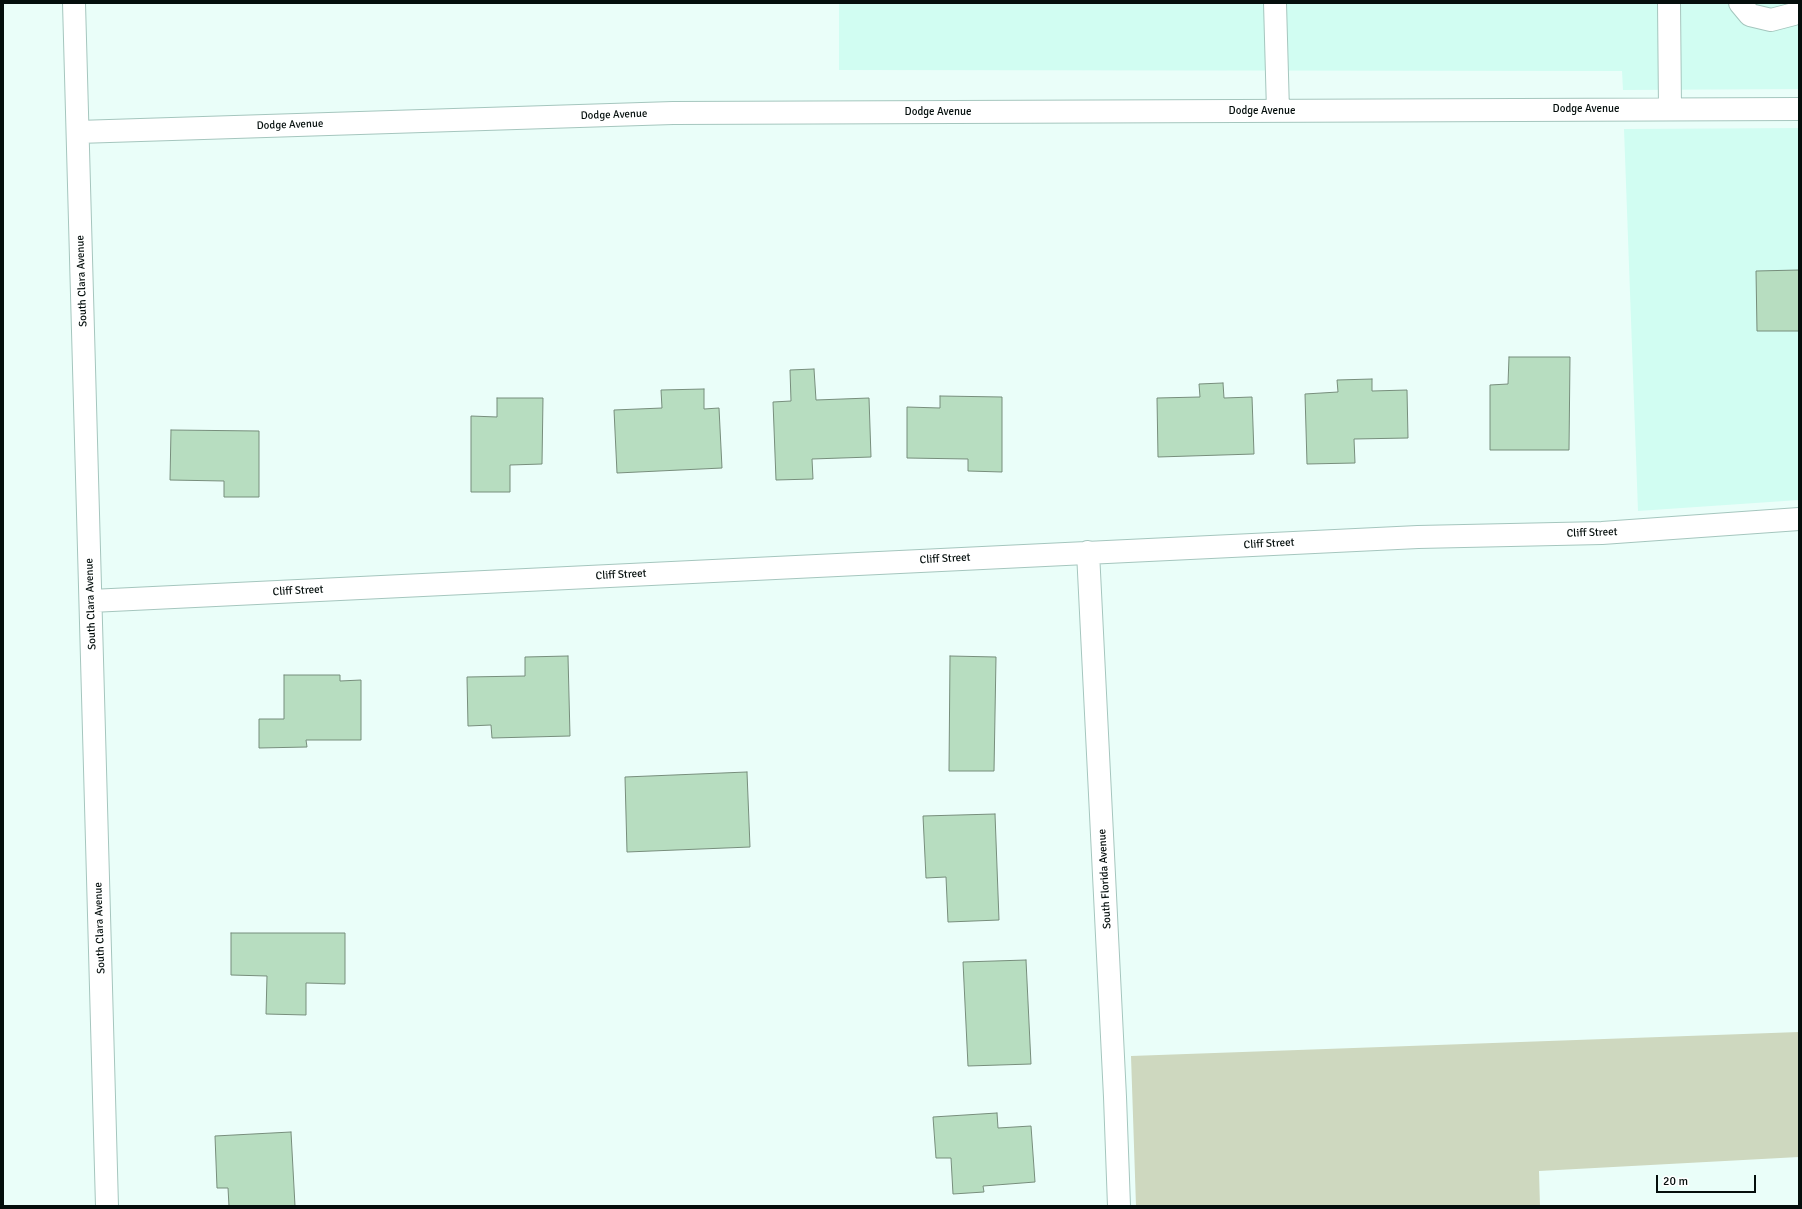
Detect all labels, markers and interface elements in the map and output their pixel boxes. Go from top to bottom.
street label: Dodge Avenue [1553,102,1619,116]
street label: Dodge Avenue [1229,104,1295,118]
street label: Dodge Avenue [905,105,971,119]
street label: Dodge Avenue [580,107,648,123]
street label: Dodge Avenue [256,117,324,133]
street label: South Clara Avenue [74,235,90,327]
street label: Cliff Street [1566,526,1618,540]
street label: Cliff Street [1243,536,1295,552]
street label: Cliff Street [919,551,971,567]
street label: South Clara Avenue [83,558,99,650]
street label: Cliff Street [595,567,647,583]
street label: Cliff Street [272,583,324,599]
street label: South Florida Avenue [1096,829,1114,929]
street label: South Clara Avenue [92,882,108,974]
scale bar [1658,1167,1758,1193]
text: 20 m [1663,1174,1688,1189]

